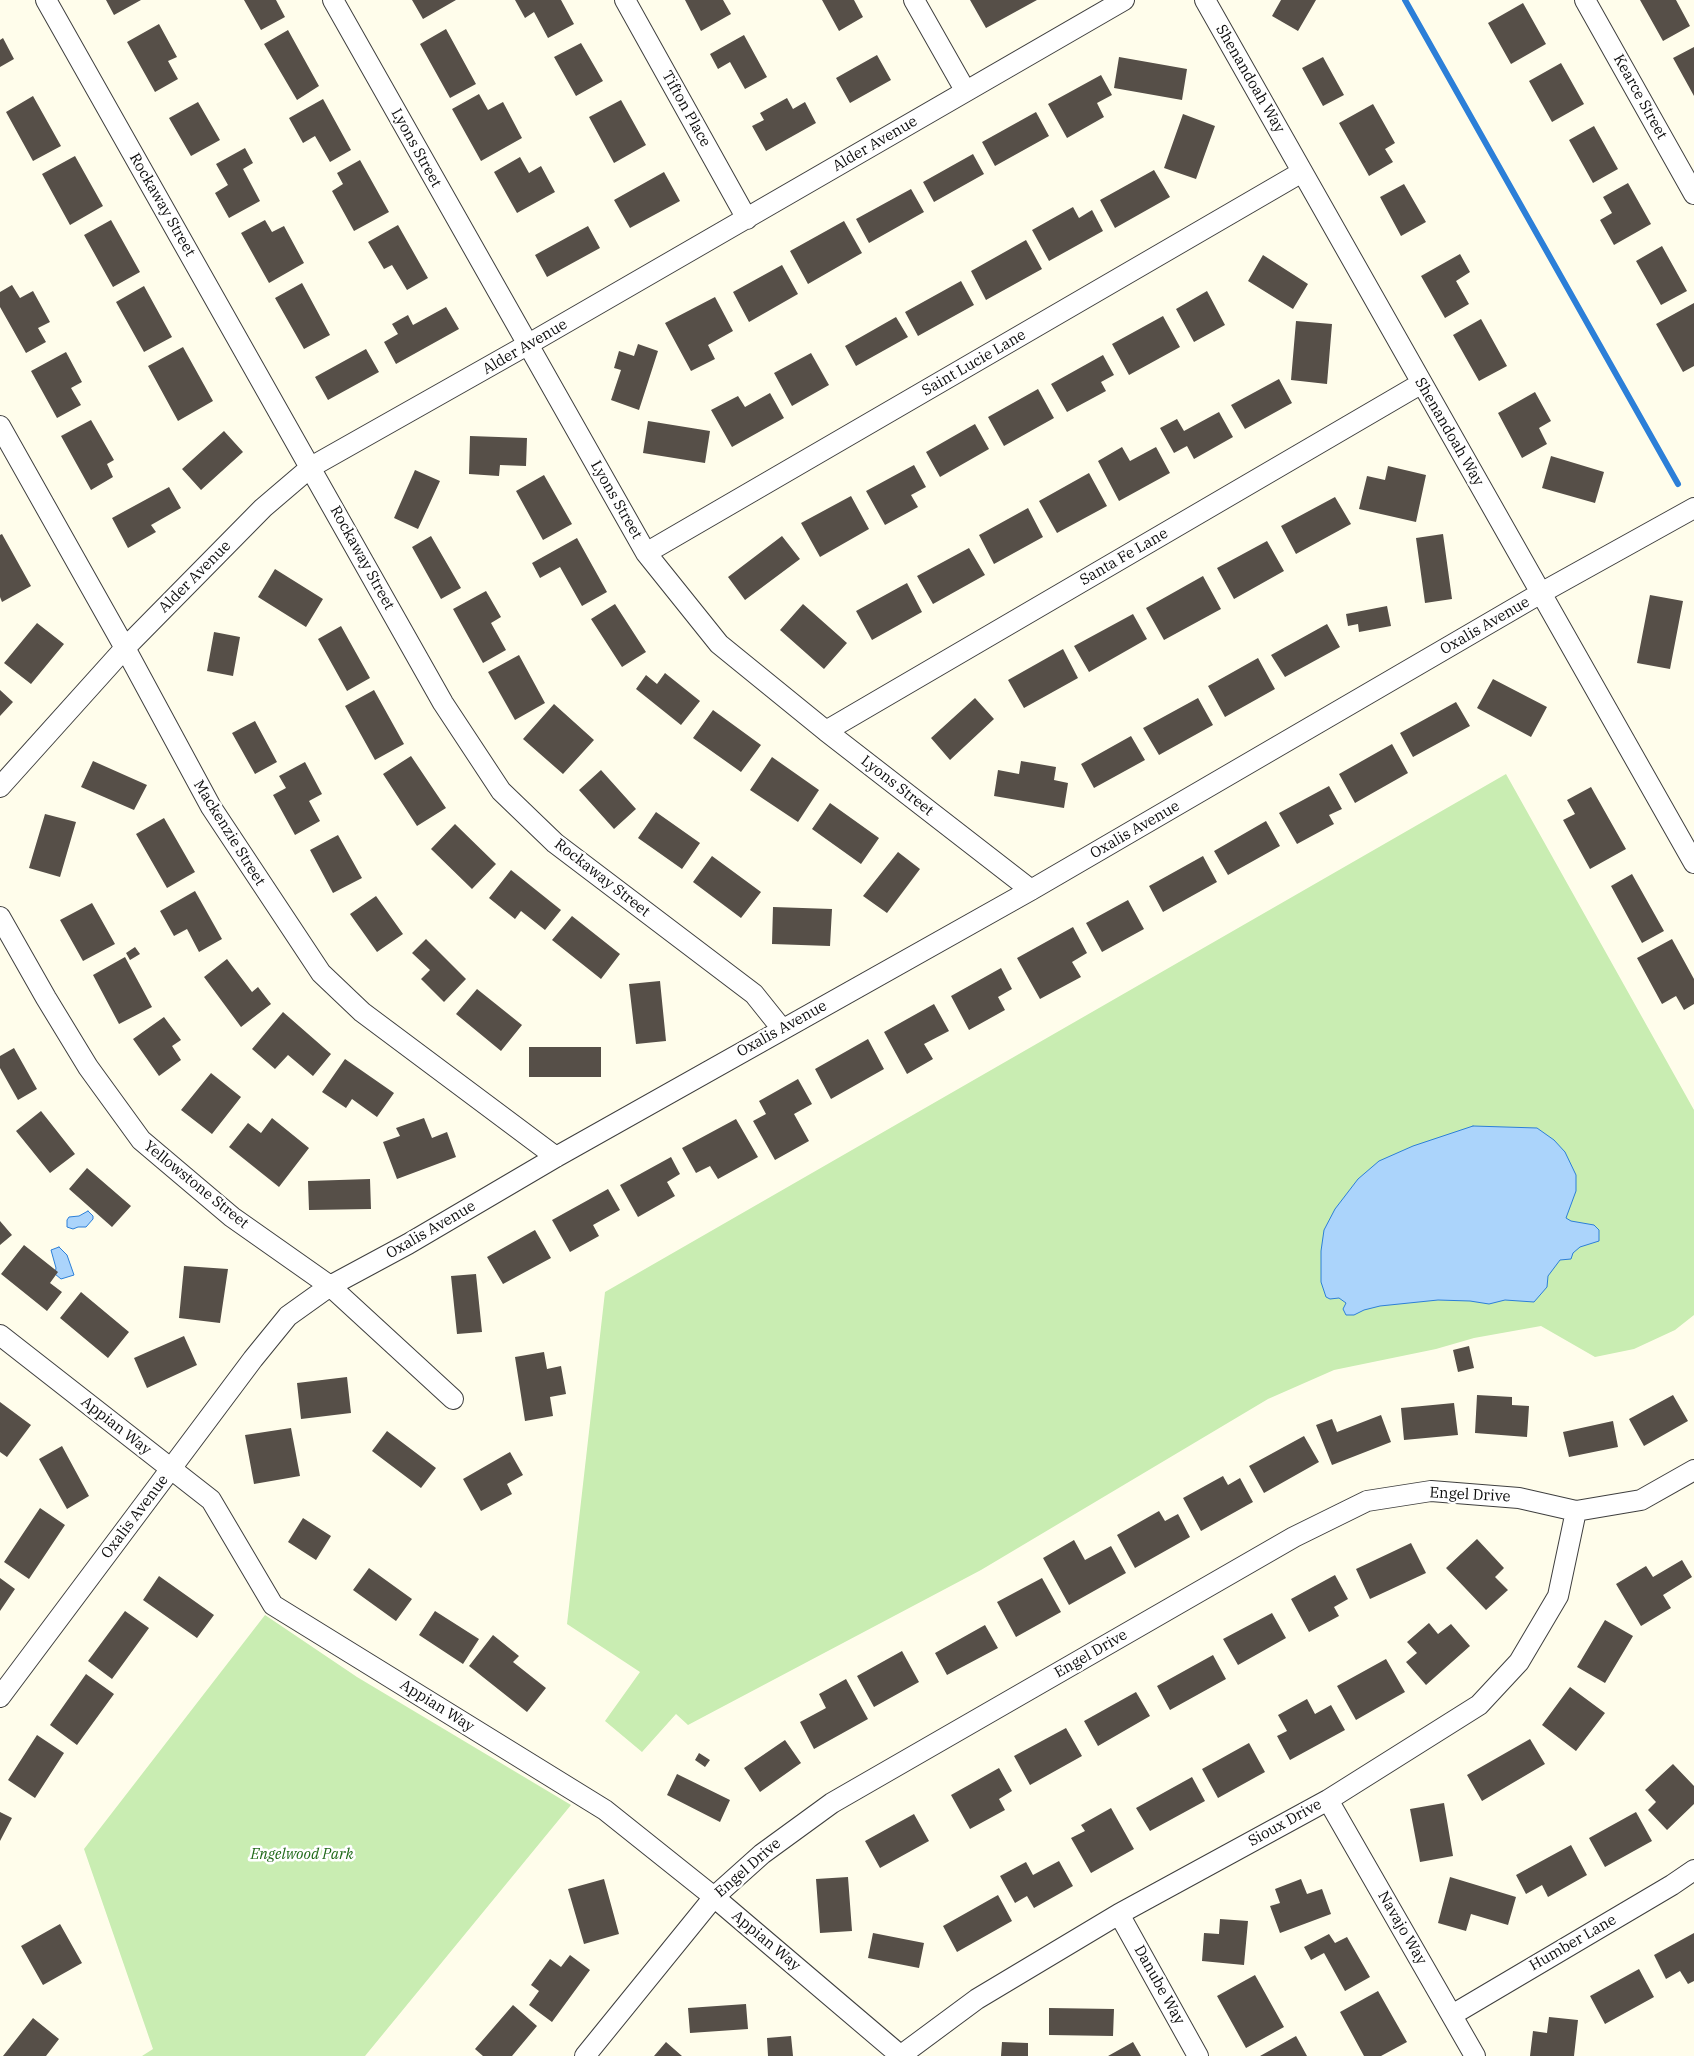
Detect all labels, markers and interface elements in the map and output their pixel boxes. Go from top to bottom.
street label: Shenandoah Way [1212,22,1288,136]
street label: Kearce Street [1609,51,1671,143]
street label: Tifton Place [658,68,714,150]
street label: Lyons Street [387,105,445,191]
street label: Alder Avenue [830,113,920,175]
street label: Rockaway Street [125,150,199,260]
street label: Alder Avenue [480,316,570,378]
street label: Saint Lucie Lane [919,326,1029,400]
street label: Shenandoah Way [1411,375,1487,489]
street label: Lyons Street [586,458,646,542]
street label: Rockaway Street [326,503,398,613]
street label: Santa Fe Lane [1077,525,1171,589]
street label: Alder Avenue [155,537,235,617]
street label: Oxalis Avenue [1437,593,1533,659]
street label: Lyons Street [857,752,937,820]
street label: Mackenzie Street [189,777,269,889]
street label: Oxalis Avenue [1087,797,1183,863]
street label: Rockaway Street [551,835,653,921]
street label: Oxalis Avenue [734,997,830,1061]
street label: Yellowstone Street [140,1137,252,1233]
street label: Oxalis Avenue [383,1197,479,1263]
street label: Appian Way [77,1393,155,1459]
street label: Oxalis Avenue [98,1472,172,1562]
street label: Engel Drive [1429,1484,1511,1506]
street label: Engel Drive [1051,1626,1131,1682]
street label: Appian Way [397,1676,477,1736]
street label: Sioux Drive [1245,1795,1325,1851]
street label: Engel Drive [711,1835,785,1901]
park label: Engelwood Park [250,1846,354,1864]
street label: Navajo Way [1374,1888,1430,1968]
street label: Appian Way [728,1907,804,1975]
street label: Humber Lane [1526,1911,1620,1975]
street label: Danube Way [1130,1942,1188,2028]

